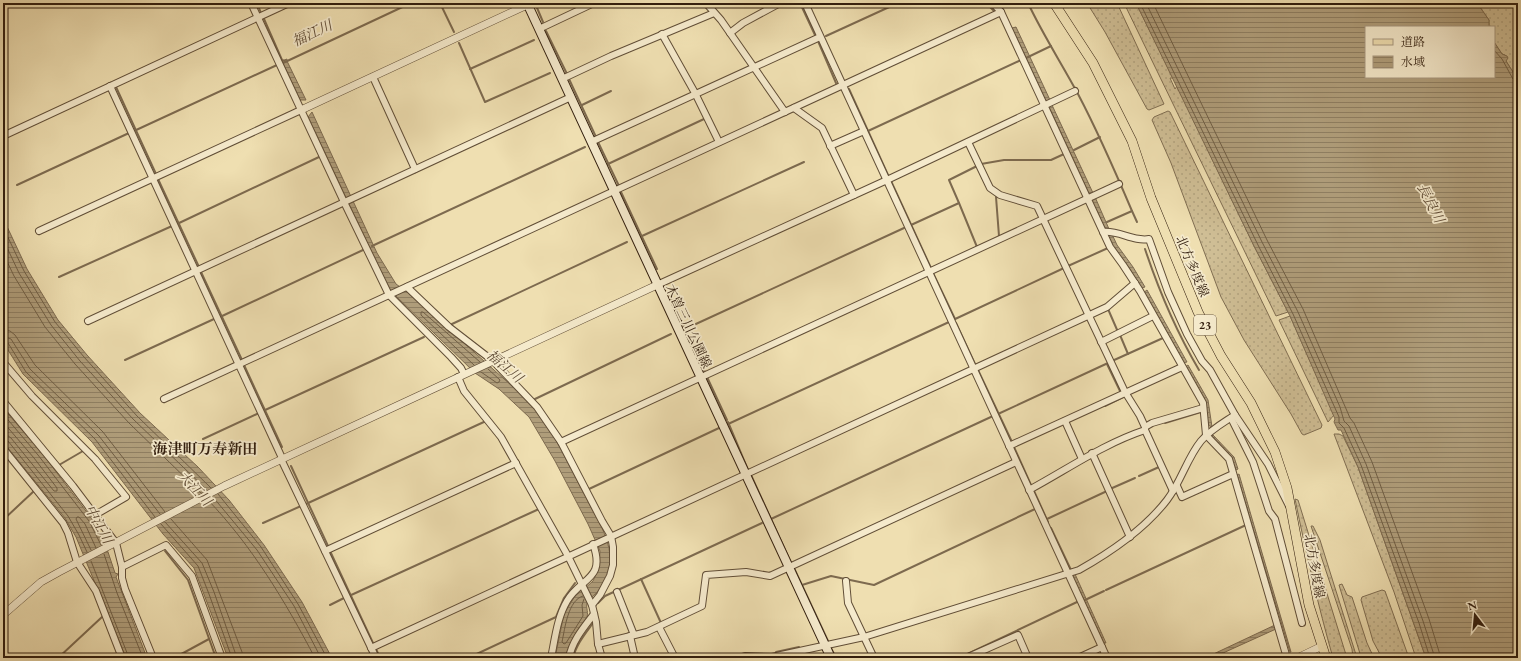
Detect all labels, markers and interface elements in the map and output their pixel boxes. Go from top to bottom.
water label: 福江川 [289,15,337,50]
legend [1365,26,1495,78]
text: 道路 [1401,34,1425,50]
text: 水域 [1401,54,1425,70]
water label: 長良川 [1413,180,1449,228]
street label: 北方多度線 [1172,233,1213,299]
street label: 木曽三川公園線 [662,281,715,371]
road number: 23 [1194,315,1216,335]
water label: 福江川 [483,345,528,388]
district label: 海津町万寿新田 [152,439,258,458]
water label: 大江川 [174,467,217,511]
water label: 中江川 [81,501,118,548]
street label: 北方多度線 [1300,533,1329,600]
north arrow [1455,595,1495,635]
text: N [1466,597,1479,613]

